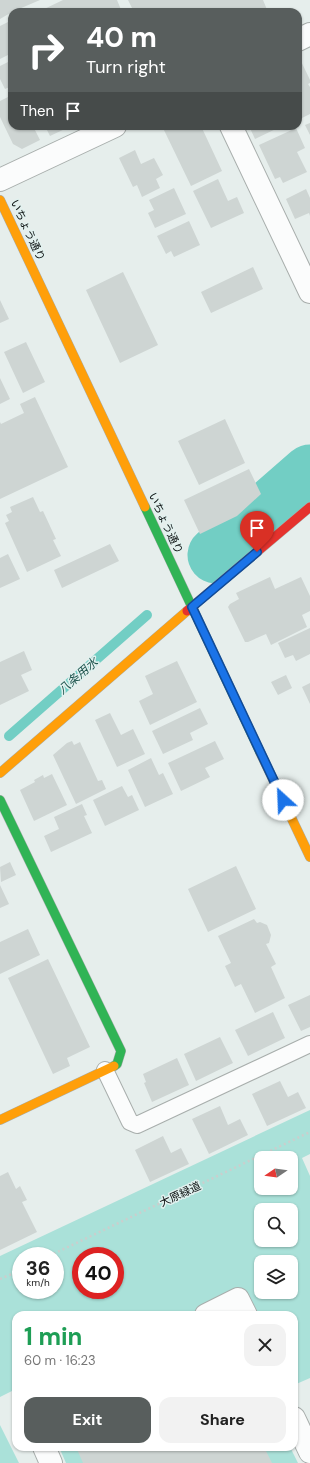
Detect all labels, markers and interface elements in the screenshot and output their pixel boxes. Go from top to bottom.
text: 40 m [86,19,157,56]
icon: right [20,24,72,76]
text: Turn right [86,55,166,79]
icon: arrive [62,100,84,122]
text: Then [20,101,54,121]
street label: いちょう通り [8,197,48,263]
street label: いちょう通り [146,490,186,556]
pin [240,511,274,552]
icon: arrive [246,517,268,539]
water label: 八条用水 [55,653,103,698]
position arrow [262,779,304,821]
north arrow [254,1151,298,1195]
map controls [254,1151,298,1299]
street label: 大原緑道 [157,1178,203,1210]
button: search [254,1203,298,1247]
speed limit sign: 40 [72,1247,124,1299]
text: 36 [26,1255,50,1281]
button: layers [254,1255,298,1299]
text: km/h [26,1276,50,1289]
text: 1 min [24,1321,82,1352]
button: close [244,1324,286,1366]
text: 60 m · 16:23 [24,1352,96,1369]
button: Exit [24,1397,151,1443]
button: Share [159,1397,286,1443]

